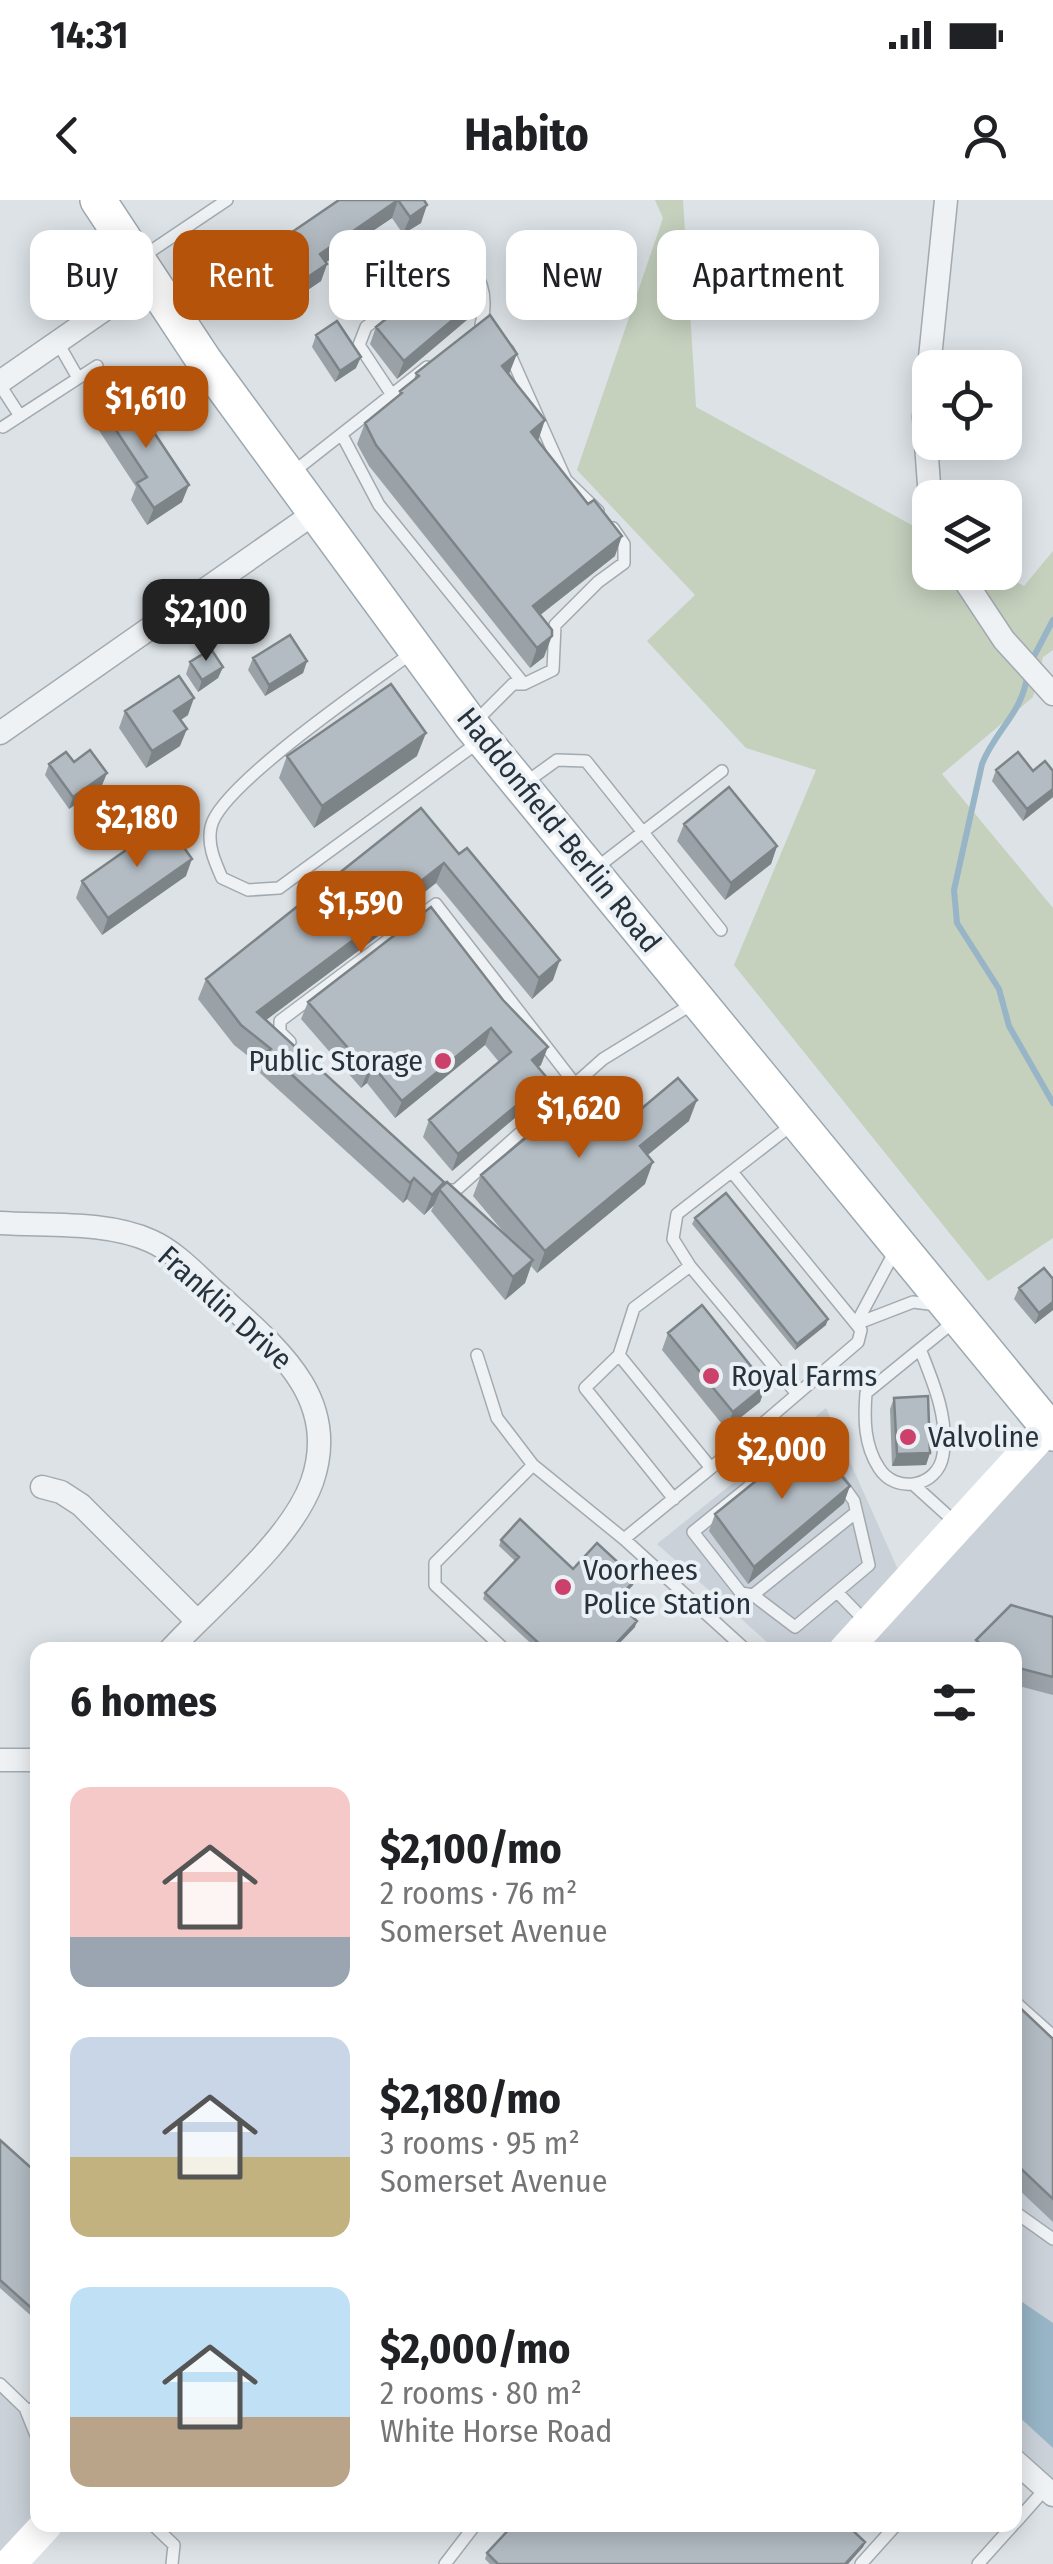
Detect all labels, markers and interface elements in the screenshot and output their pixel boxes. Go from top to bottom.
text: 14:31 [50,12,128,58]
icon: back [40,108,95,163]
text: Habito [464,108,589,162]
icon: person [958,108,1013,163]
chip: Buy [30,230,153,320]
chip: Rent [173,230,309,320]
chip: Filters [329,230,486,320]
chip: New [506,230,637,320]
chip: Apartment [657,230,879,320]
map controls [912,350,1022,590]
button: locate [912,350,1022,460]
pin: $1,610 [65,366,227,451]
text: $1,610 [105,379,187,417]
button: layers [912,480,1022,590]
pin: $2,100 [125,579,287,664]
text: $2,100 [165,592,247,630]
street label: Haddonfield-Berlin Road [449,700,669,960]
pin: $2,180 [56,785,218,870]
text: $2,180 [96,798,178,836]
pin: $1,590 [280,871,442,956]
text: $1,590 [318,884,404,922]
place label: Public Storage [249,1043,423,1079]
marker: Public Storage [432,1050,454,1072]
pin: $1,620 [498,1076,660,1161]
text: $1,620 [537,1089,621,1127]
street label: Franklin Drive [151,1238,299,1378]
place label: Royal Farms [731,1358,877,1394]
marker: Royal Farms [700,1365,722,1387]
pin: $2,000 [701,1417,863,1502]
place label: Valvoline [928,1419,1039,1455]
marker: Valvoline [897,1426,919,1448]
text: $2,000 [737,1430,827,1468]
place label: Voorhees Police Station [583,1552,751,1622]
marker: Voorhees Police Station [552,1576,574,1598]
icon: filters [927,1675,982,1730]
text: 6 homes [70,1677,217,1727]
text: $2,100/mo [380,1824,562,1874]
icon: home [150,1827,270,1947]
text: 2 rooms · 76 m² [380,1874,577,1912]
text: Somerset Avenue [380,1912,607,1950]
text: $2,180/mo [380,2074,561,2124]
icon: home [150,2077,270,2197]
text: 3 rooms · 95 m² [380,2124,580,2162]
text: Somerset Avenue [380,2162,607,2200]
text: $2,000/mo [380,2324,571,2374]
icon: home [150,2327,270,2447]
text: 2 rooms · 80 m² [380,2374,582,2412]
text: White Horse Road [380,2412,612,2450]

